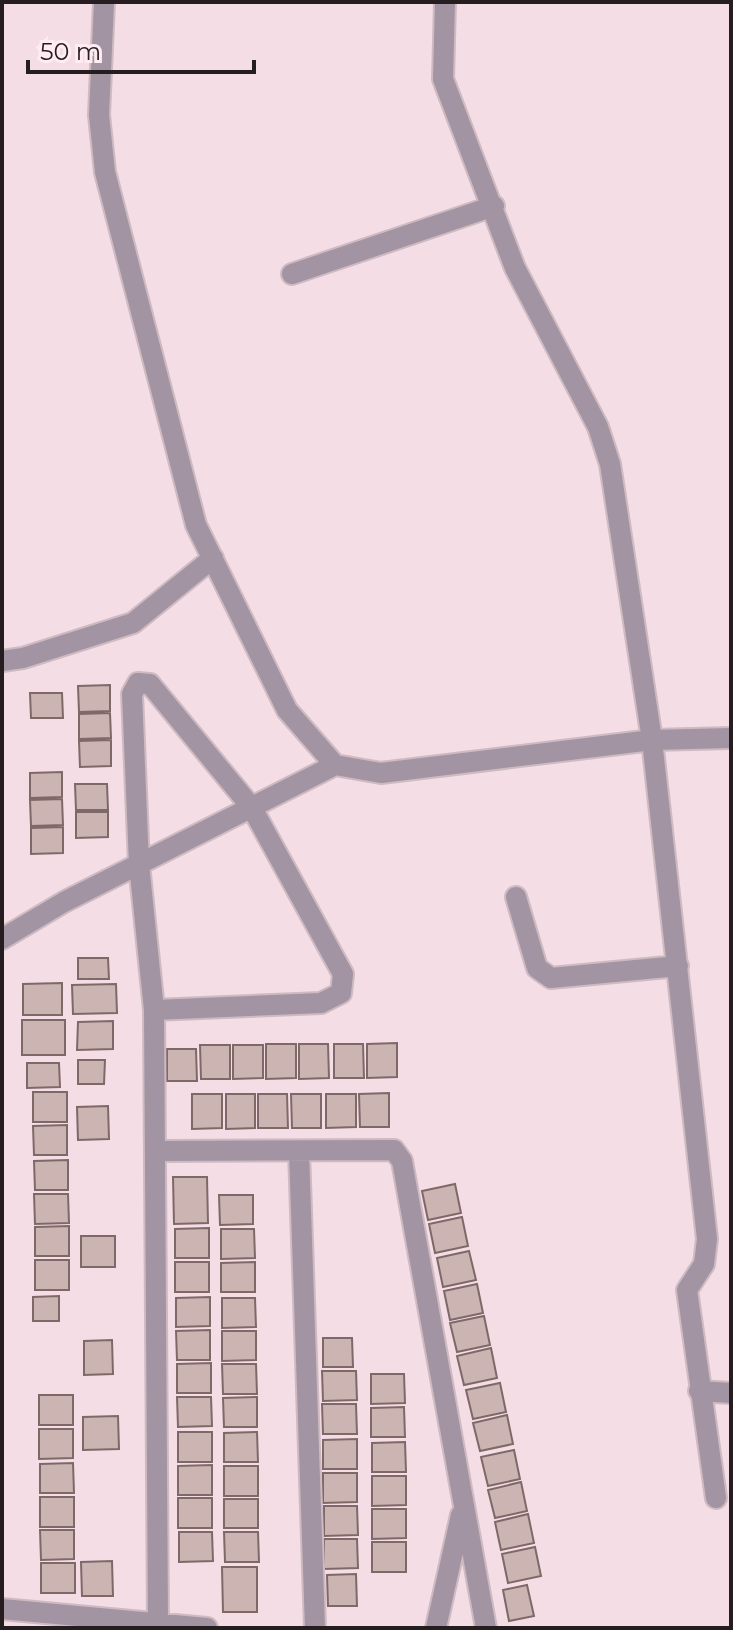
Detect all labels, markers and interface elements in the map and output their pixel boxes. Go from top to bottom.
scale bar [28,24,254,74]
text: 50 m [40,37,101,66]

